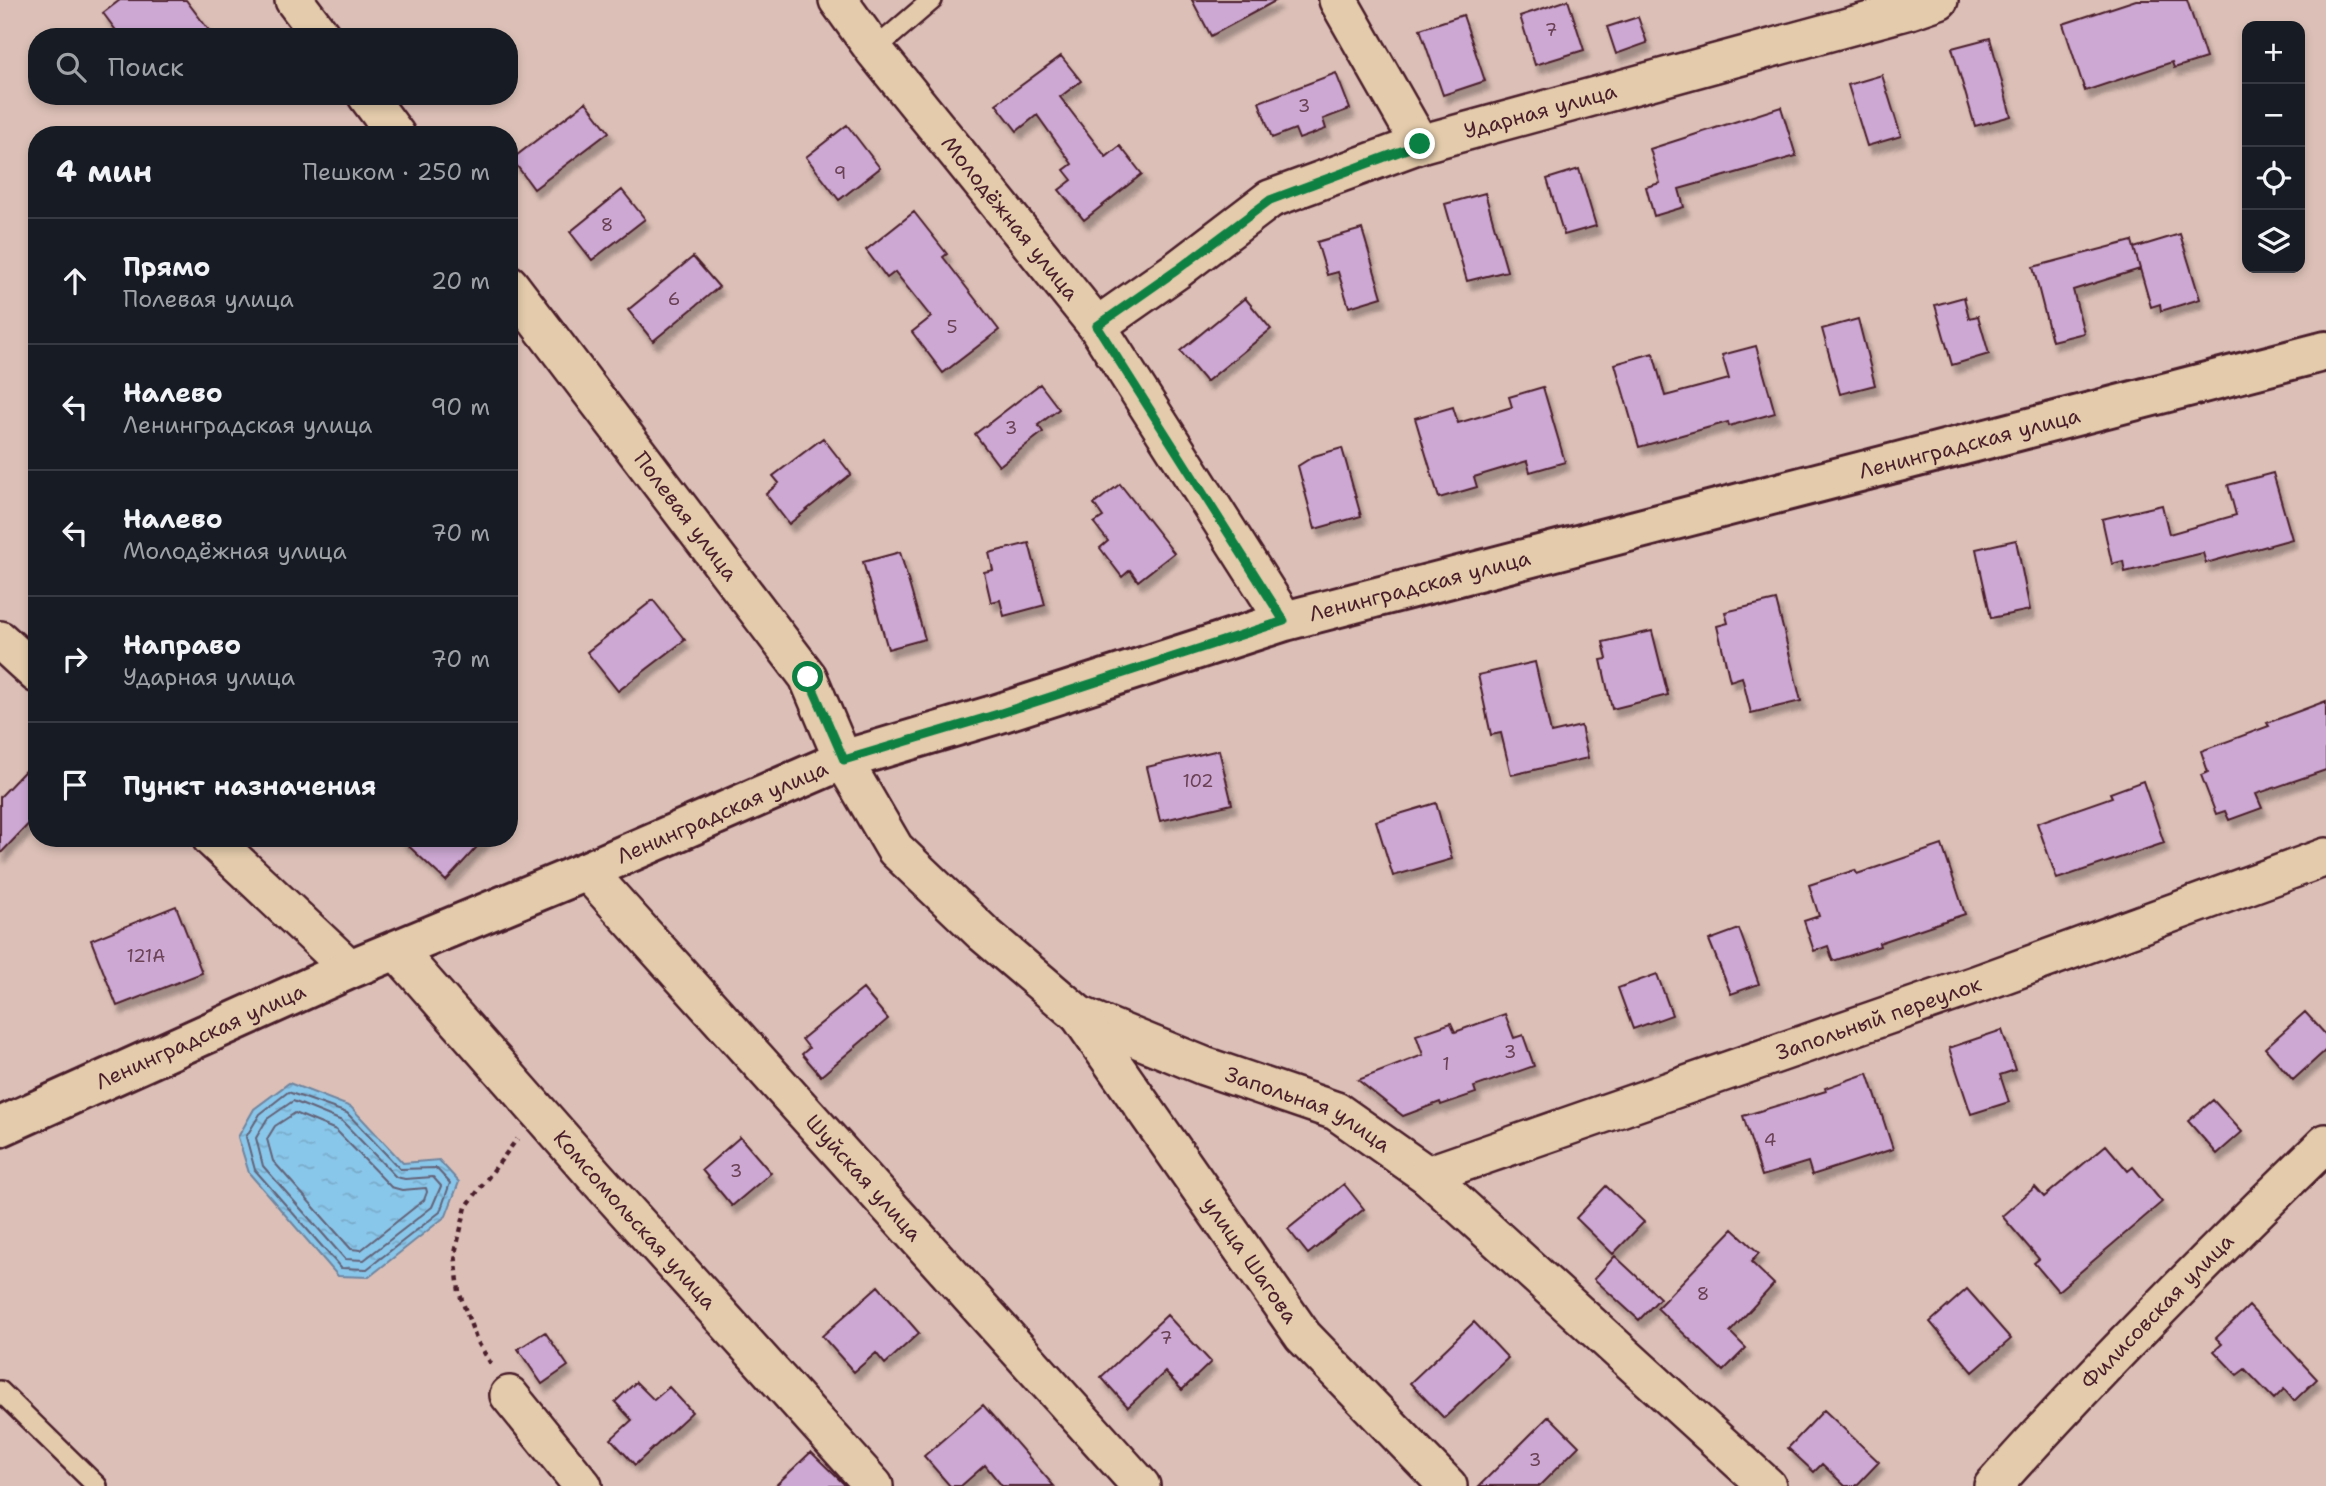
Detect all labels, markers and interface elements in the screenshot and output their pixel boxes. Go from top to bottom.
house number: 7 [1545,18,1557,42]
map controls [2242,21,2305,273]
button: + [2242,21,2305,84]
search box [28,28,518,105]
icon: search [52,48,90,86]
text: Поиск [108,49,184,84]
street label: Ударная улица [1461,77,1620,145]
button: − [2242,84,2305,147]
house number: 3 [1298,94,1310,118]
route end [1404,128,1435,159]
street label: Молодёжная улица [935,130,1085,307]
button: locate [2242,147,2305,210]
text: 4 мин [56,151,152,192]
text: Пешком · 250 m [303,157,490,187]
house number: 9 [834,161,846,185]
button: layers [2242,210,2305,273]
house number: 8 [601,213,613,237]
text: Прямо [123,249,211,284]
icon: ahead [56,262,94,300]
text: 20 m [431,266,490,296]
text: Полевая улица [123,284,294,314]
house number: 6 [668,287,680,311]
house number: 5 [946,315,958,339]
text: Налево [123,375,223,410]
icon: left [56,388,94,426]
text: 90 m [430,392,490,422]
street label: Ленинградская улица [1856,401,2083,486]
text: Ленинградская улица [123,410,372,440]
house number: 3 [1005,416,1017,440]
street label: Полевая улица [627,446,744,587]
text: Налево [123,501,223,536]
icon: left [56,514,94,552]
text: 70 m [431,518,490,548]
text: Молодёжная улица [123,536,347,566]
street label: Ленинградская улица [1306,544,1533,628]
text: Направо [123,627,241,662]
icon: right [56,640,94,678]
text: 70 m [431,644,490,674]
route start [792,661,823,692]
text: Ударная улица [123,662,295,692]
street label: Ленинградская улица [612,754,832,870]
icon: arrive [56,766,94,804]
text: Пункт назначения [123,768,376,803]
house number: 102 [1182,769,1214,793]
house number: 121А [127,944,165,968]
street label: Запольный переулок [1772,970,1985,1067]
street label: Ленинградская улица [91,977,310,1096]
house number: 3 [1504,1040,1516,1064]
house number: 1 [1442,1052,1450,1076]
street label: Запольная улица [1221,1060,1396,1159]
street label: Шуйская улица [799,1108,928,1247]
street label: Комсомольская улица [547,1124,723,1316]
house number: 4 [1764,1128,1776,1152]
house number: 3 [730,1159,742,1183]
street label: улица Шагова [1196,1191,1304,1329]
street label: Филисовская улица [2075,1227,2240,1395]
house number: 8 [1697,1282,1709,1306]
house number: 7 [1160,1326,1172,1350]
house number: 3 [1529,1448,1541,1472]

